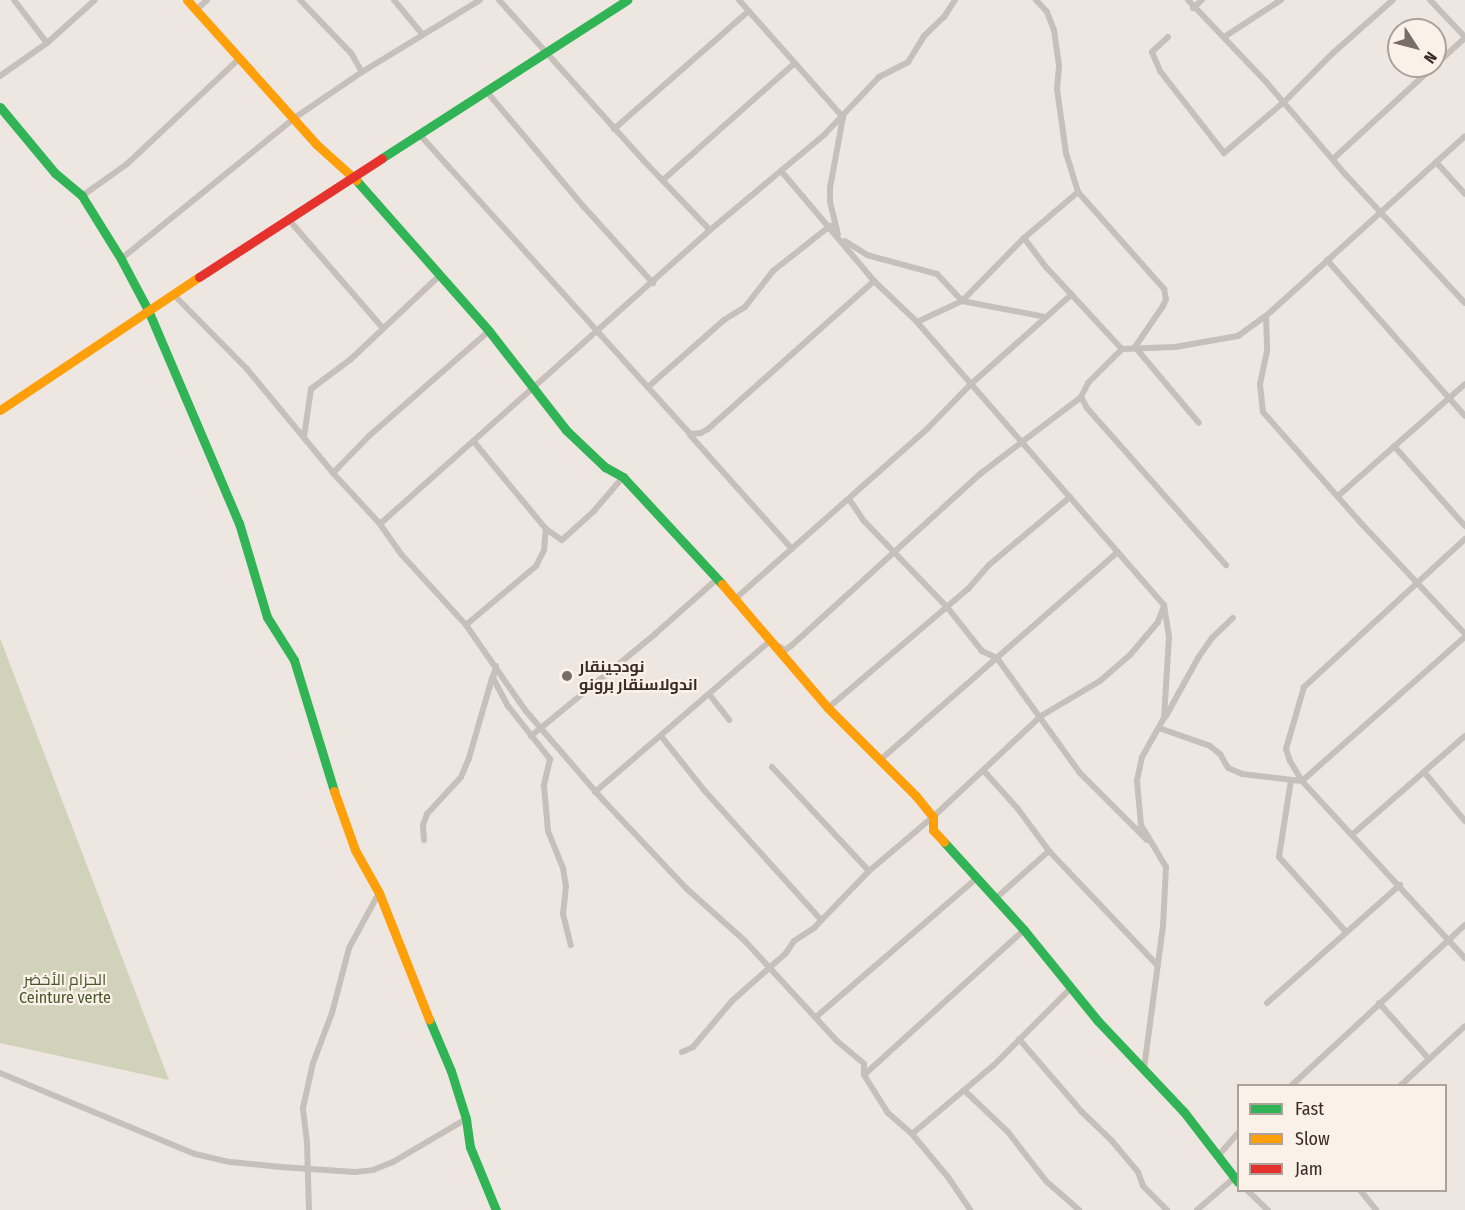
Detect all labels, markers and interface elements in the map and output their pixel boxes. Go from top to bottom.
north arrow [1387,18,1447,78]
text: N [1420,48,1441,67]
place label: نودجينقار اندولاسنقار برونو [579,657,698,695]
marker: نودجينقار اندولاسنقار برونو [560,669,574,683]
park label: الحزام الأخضر Ceinture verte [19,970,111,1008]
legend [1237,1084,1447,1192]
text: Fast [1295,1098,1324,1120]
text: Slow [1295,1128,1330,1150]
text: Jam [1295,1158,1323,1180]

